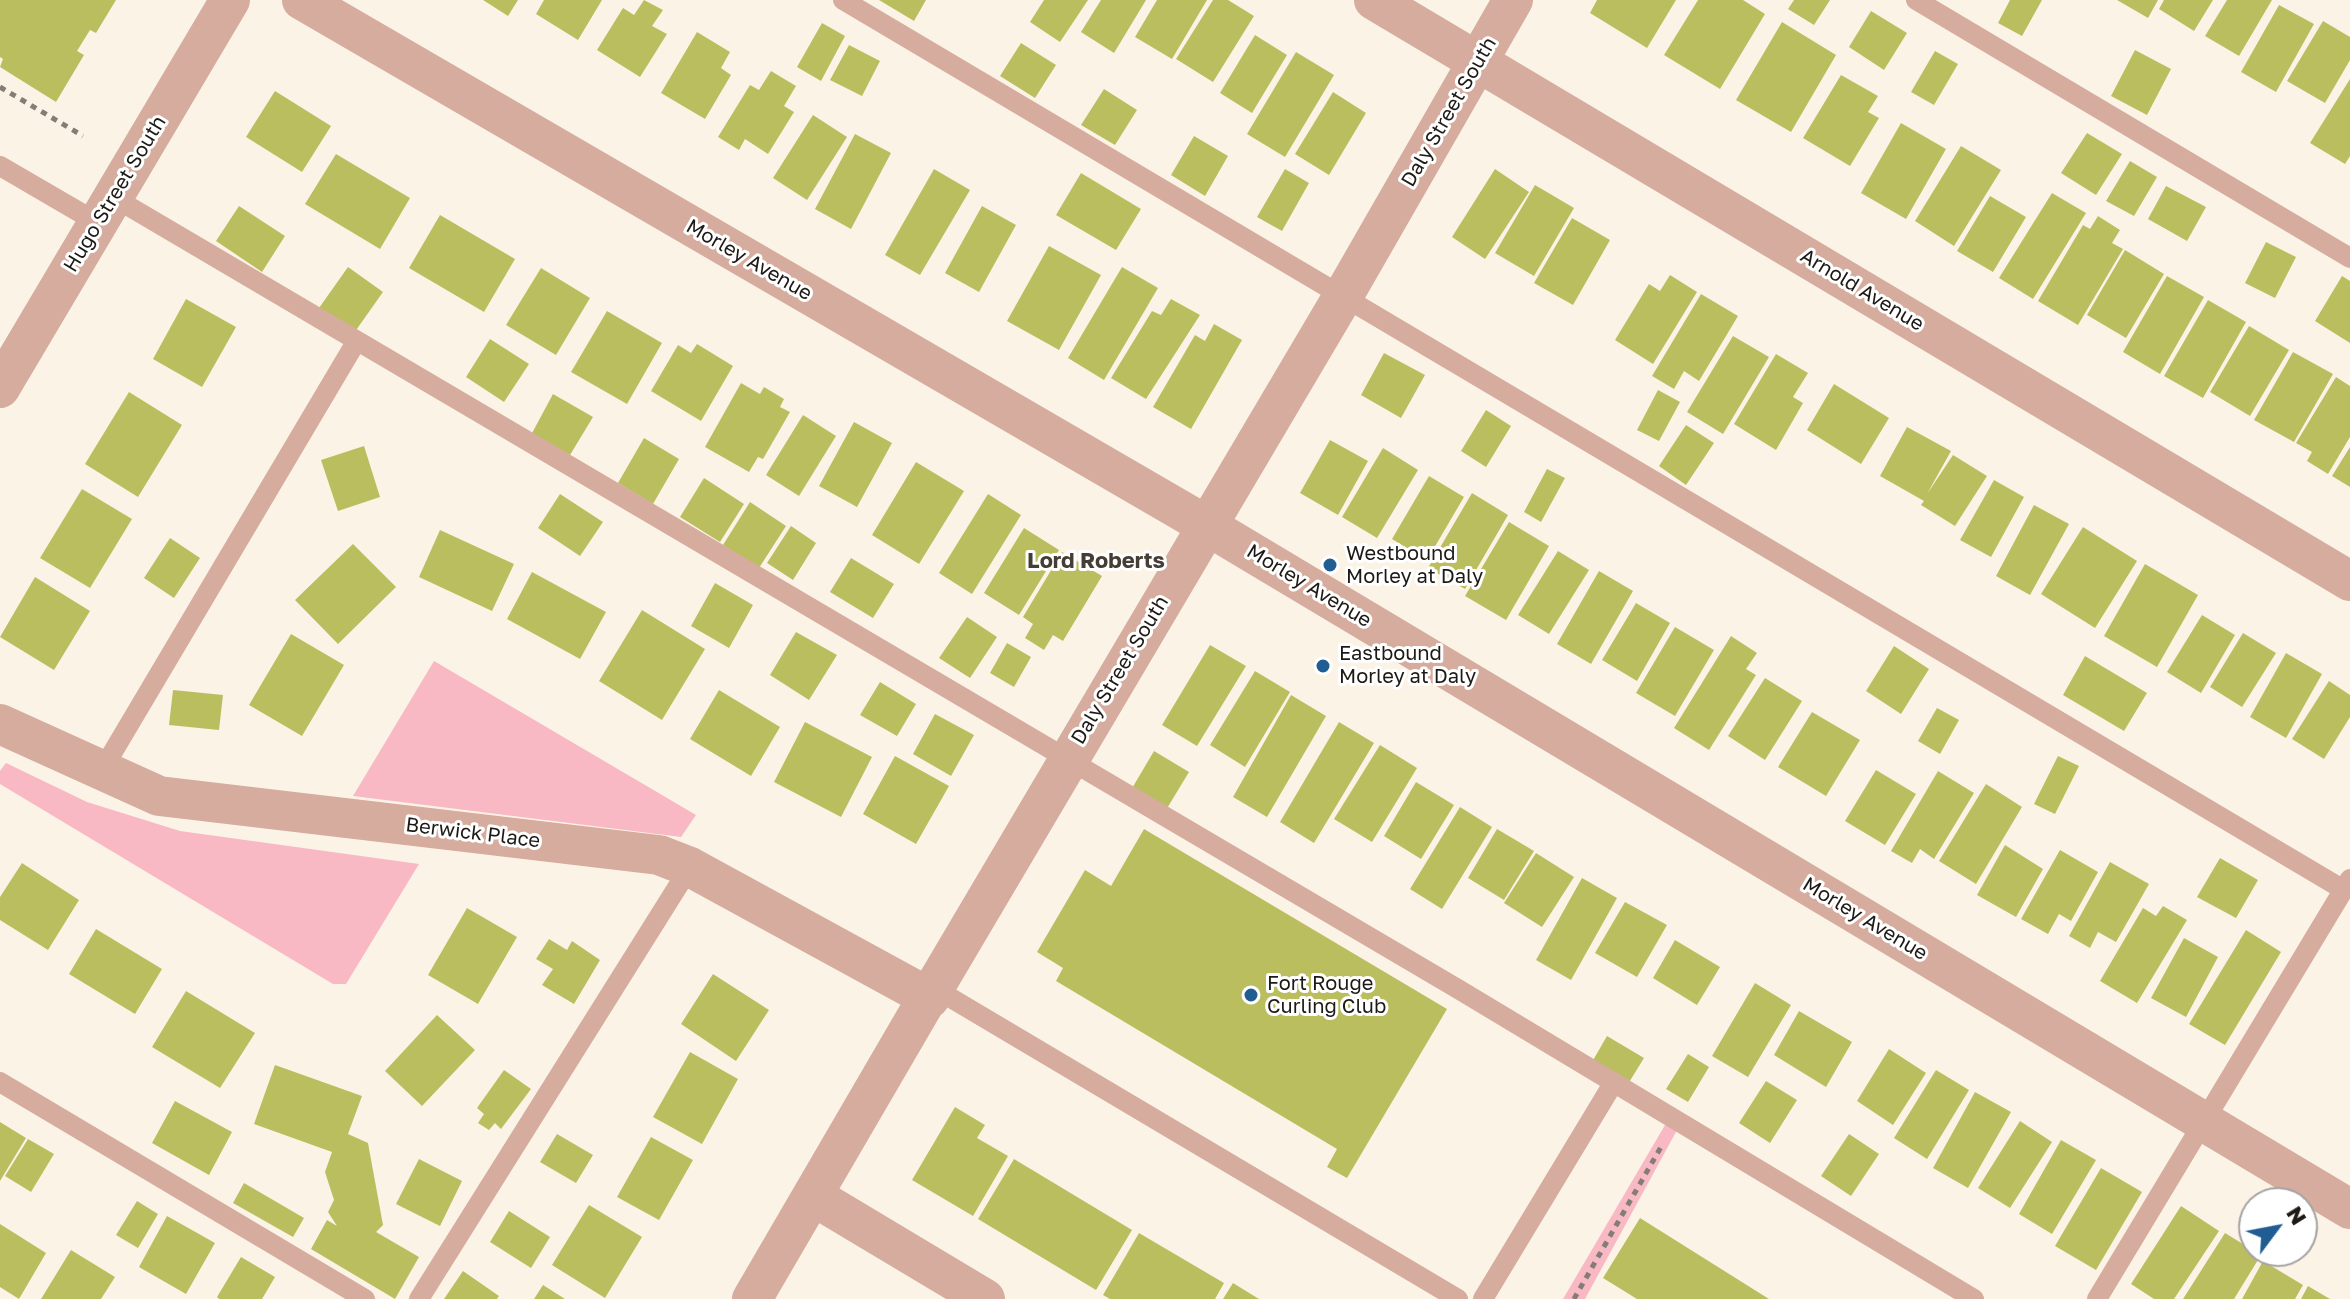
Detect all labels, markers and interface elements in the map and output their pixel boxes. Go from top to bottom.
street label: Daly Street South [1396,33,1502,191]
street label: Hugo Street South [59,112,171,276]
street label: Morley Avenue [682,214,816,306]
street label: Arnold Avenue [1796,244,1928,336]
street label: Morley Avenue [1242,539,1376,633]
place label: Westbound Morley at Daly [1346,542,1483,589]
district label: Lord Roberts [1027,548,1165,574]
marker: Westbound Morley at Daly [1321,556,1339,574]
street label: Daly Street South [1066,591,1174,749]
place label: Eastbound Morley at Daly [1339,642,1476,689]
marker: Eastbound Morley at Daly [1314,657,1332,675]
street label: Berwick Place [404,813,542,853]
street label: Morley Avenue [1798,872,1932,966]
place label: Fort Rouge Curling Club [1267,972,1386,1019]
marker: Fort Rouge Curling Club [1242,986,1260,1004]
north arrow [2238,1187,2318,1267]
text: N [2281,1201,2313,1229]

